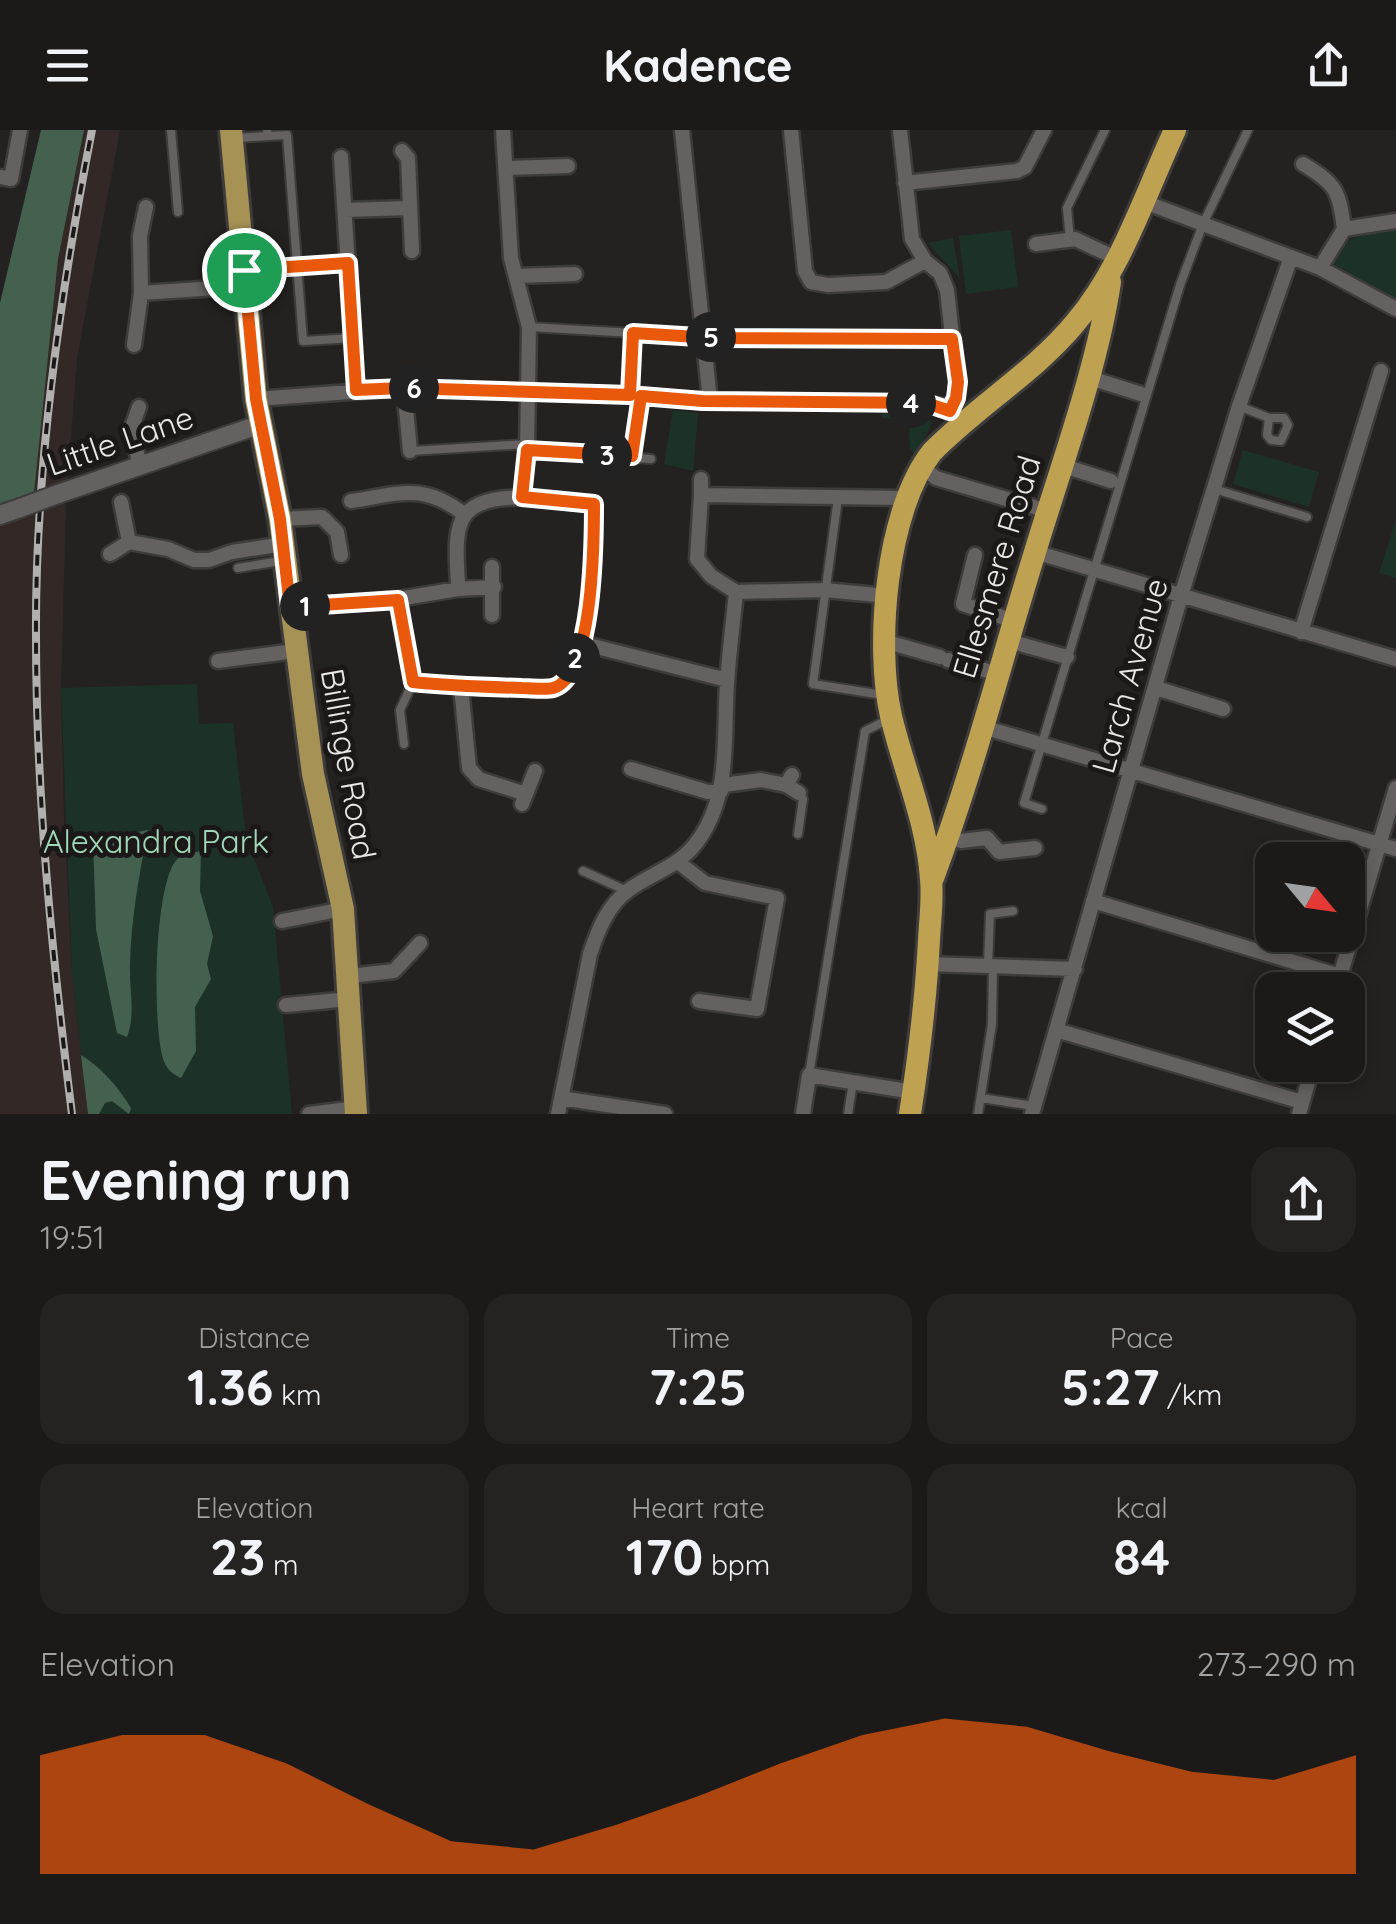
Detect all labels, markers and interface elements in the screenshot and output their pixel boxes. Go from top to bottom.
text: Kadence [603,37,793,93]
icon: menu [40,38,95,93]
icon: share [1301,38,1356,93]
pin [202,228,287,313]
icon: arrive [217,243,272,298]
pin: 5 [686,312,736,362]
text: 5 [703,319,719,354]
pin: 6 [389,363,439,413]
text: 6 [406,370,422,405]
pin: 4 [886,378,936,428]
text: 4 [903,385,919,420]
street label: Little Lane [41,396,198,484]
pin: 3 [582,430,632,480]
text: 3 [599,437,615,472]
street label: Ellesmere Road [943,451,1049,683]
street label: Larch Avenue [1082,574,1176,778]
pin: 1 [280,581,330,631]
text: 1 [300,588,310,623]
pin: 2 [550,633,600,683]
text: 2 [567,640,583,675]
street label: Billinge Road [313,665,385,862]
park label: Alexandra Park [43,821,269,861]
north arrow [1255,842,1365,952]
map controls [1255,842,1365,1082]
button: layers [1255,972,1365,1082]
text: Evening run [40,1145,352,1214]
button: share [1251,1147,1356,1252]
text: 19:51 [40,1217,105,1257]
text: Distance [198,1320,310,1355]
text: Time [666,1320,730,1355]
text: Pace [1110,1320,1174,1355]
text: 1.36 [187,1355,273,1418]
text: 7:25 [649,1355,747,1418]
text: 5:27 [1061,1355,1159,1418]
text: km [273,1377,322,1412]
text: /km [1159,1377,1222,1412]
text: Elevation [195,1490,313,1525]
text: Heart rate [631,1490,765,1525]
text: kcal [1116,1490,1168,1525]
text: 23 [210,1525,265,1588]
text: 170 [626,1525,703,1588]
text: 84 [1113,1525,1170,1588]
text: m [265,1547,299,1582]
text: bpm [703,1547,770,1582]
text: Elevation [40,1644,175,1684]
text: 273–290 m [1197,1644,1356,1684]

